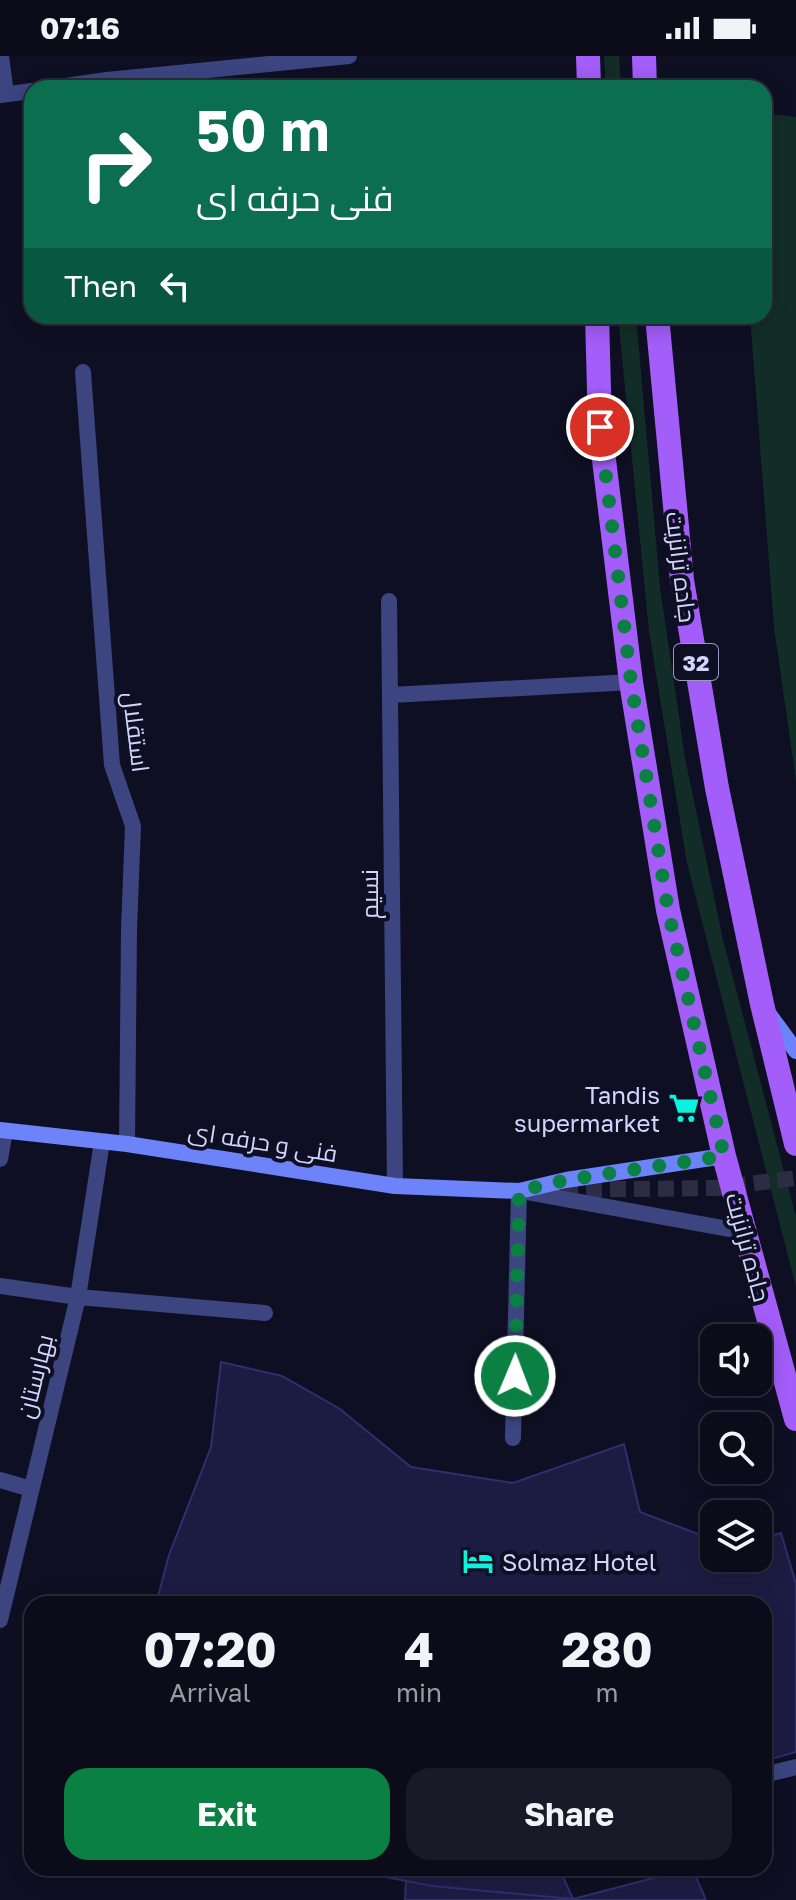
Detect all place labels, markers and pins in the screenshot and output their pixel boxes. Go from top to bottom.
pin [566,393,634,461]
place label: Tandis supermarket [514,1080,660,1137]
supermarket icon: Tandis supermarket [667,1091,701,1125]
hotel icon: Solmaz Hotel [461,1544,495,1578]
place label: Solmaz Hotel [502,1547,656,1576]

